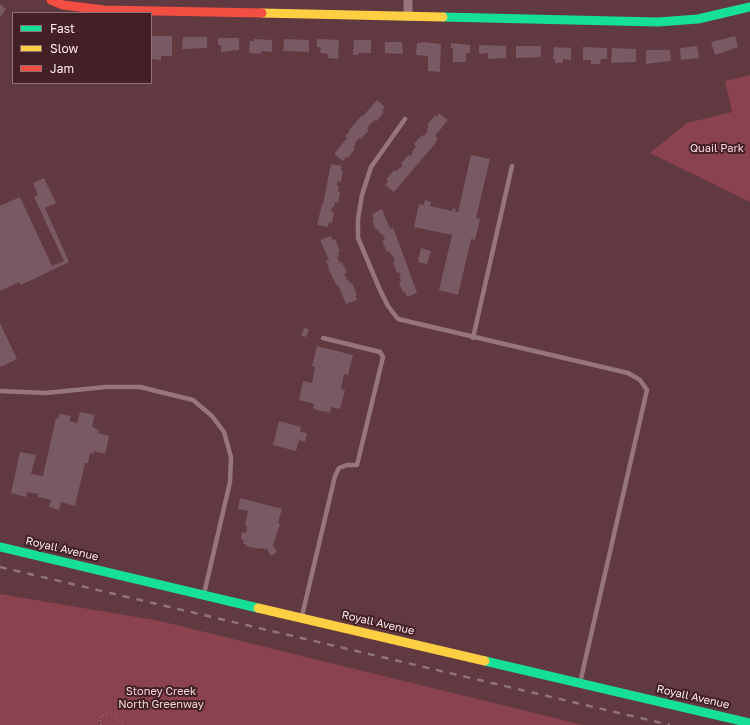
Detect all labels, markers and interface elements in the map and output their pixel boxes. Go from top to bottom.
legend [12,12,152,84]
text: Fast [50,21,75,36]
text: Slow [50,41,78,56]
text: Jam [50,61,74,76]
park label: Quail Park [690,142,744,156]
street label: Royall Avenue [24,534,100,564]
street label: Royall Avenue [340,608,416,638]
street label: Royall Avenue [655,682,731,712]
park label: Stoney Creek North Greenway [118,685,204,711]

